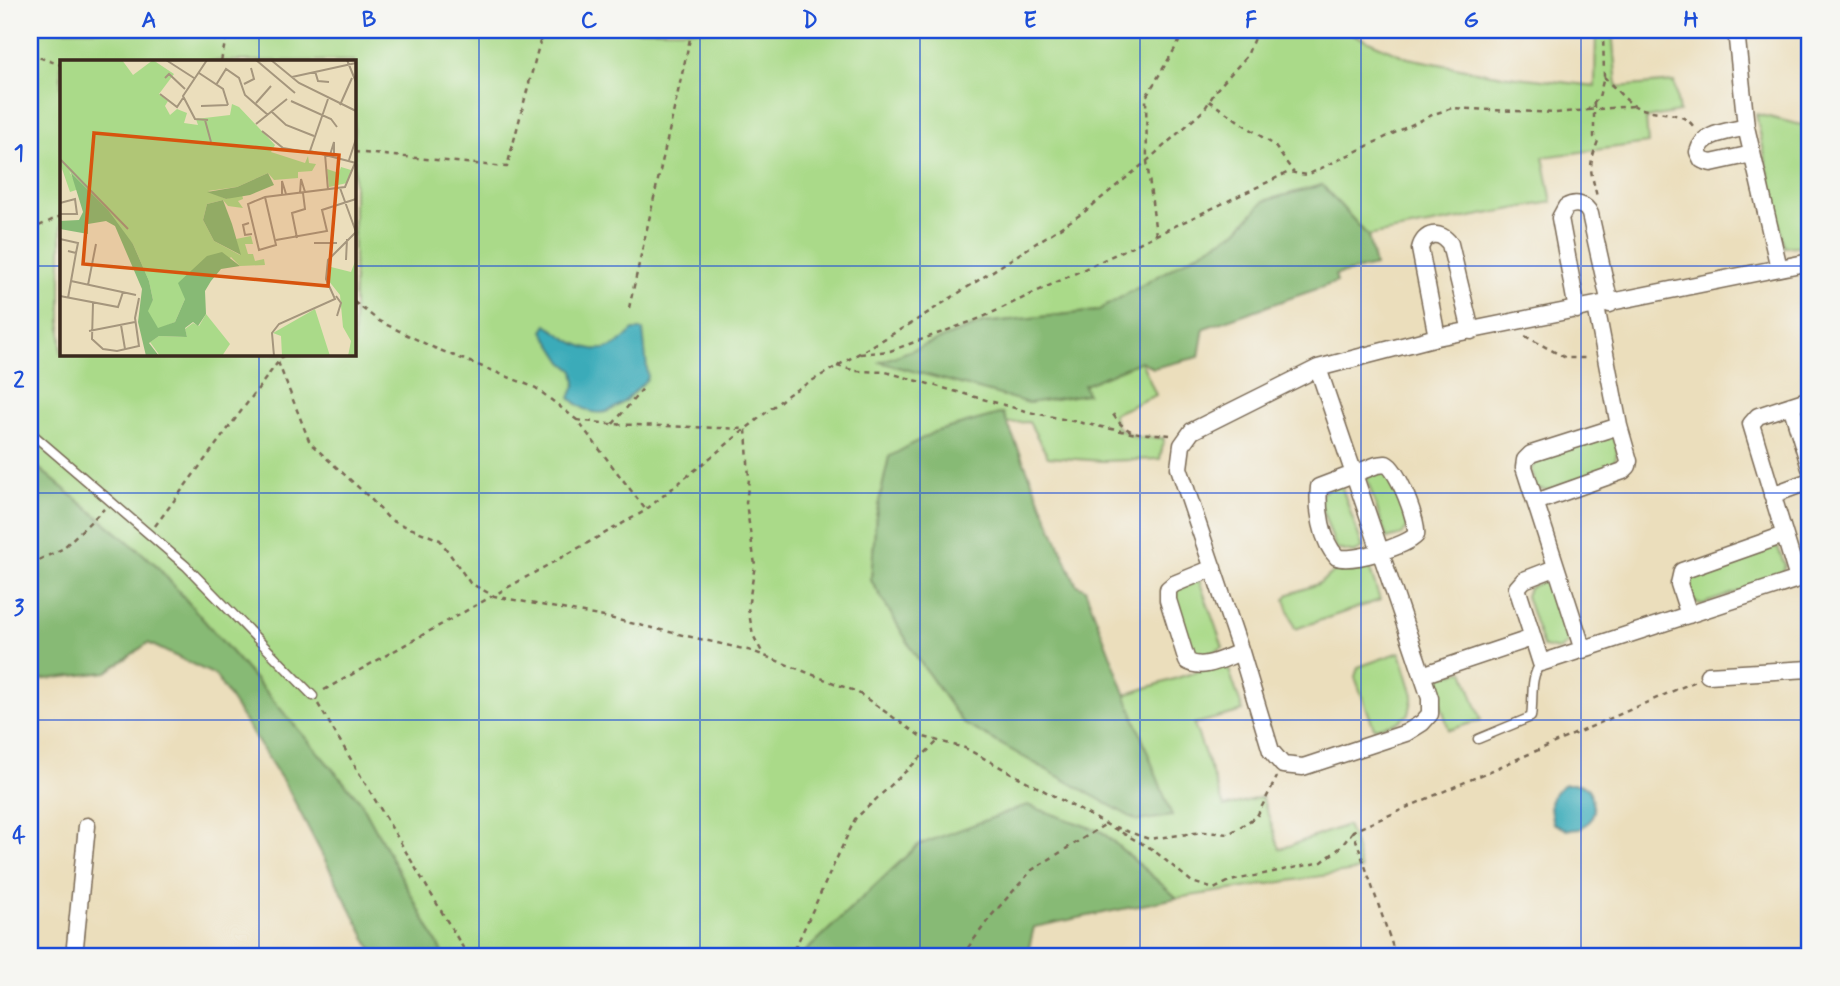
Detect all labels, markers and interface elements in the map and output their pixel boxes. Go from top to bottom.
text: A [141,6,157,36]
text: B [362,6,377,36]
text: C [581,6,598,36]
text: D [802,6,818,36]
text: E [1023,6,1037,36]
text: F [1245,6,1257,36]
text: G [1463,6,1479,36]
text: H [1683,6,1699,36]
inset map [60,60,355,355]
text: 1 [14,139,24,169]
text: 2 [13,366,25,396]
text: 3 [14,594,25,624]
text: 4 [12,821,26,851]

